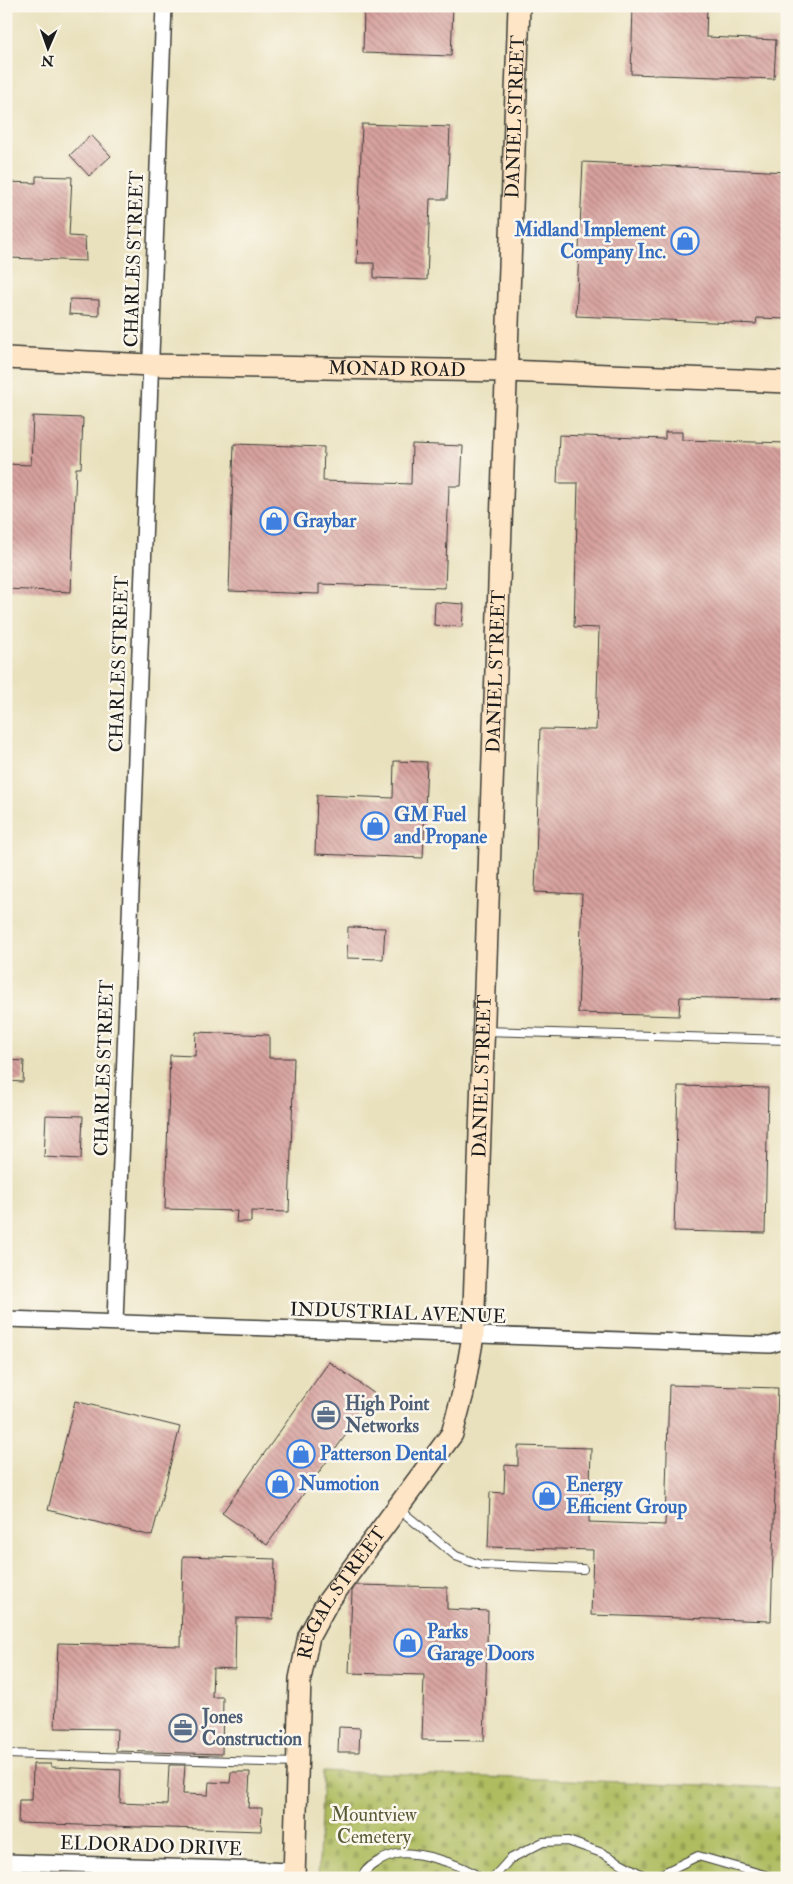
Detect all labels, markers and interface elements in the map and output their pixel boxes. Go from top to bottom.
north arrow [22,22,72,72]
street label: DANIEL STREET [500,35,530,199]
text: N [41,52,55,69]
street label: CHARLES STREET [119,170,149,348]
place label: Midland Implement Company Inc. [514,218,667,265]
shop icon: Midland Implement Company Inc. [670,226,700,256]
street label: MONAD ROAD [328,356,466,382]
shop icon: Graybar [259,506,289,536]
place label: Graybar [293,509,357,534]
street label: CHARLES STREET [104,575,134,753]
street label: DANIEL STREET [481,590,511,754]
place label: GM Fuel and Propane [394,803,487,850]
shop icon: GM Fuel and Propane [360,811,390,841]
street label: CHARLES STREET [89,979,119,1157]
street label: DANIEL STREET [467,994,497,1158]
street label: INDUSTRIAL AVENUE [289,1297,507,1329]
place label: High Point Networks [344,1392,430,1438]
office icon: High Point Networks [311,1400,341,1430]
shop icon: Patterson Dental [286,1439,316,1469]
place label: Patterson Dental [320,1442,447,1466]
shop icon: Numotion [265,1469,295,1499]
place label: Numotion [298,1472,379,1496]
place label: Energy Efficient Group [566,1473,687,1520]
shop icon: Energy Efficient Group [532,1481,562,1511]
street label: REGAL STREET [292,1522,391,1661]
place label: Parks Garage Doors [427,1620,535,1667]
shop icon: Parks Garage Doors [393,1628,423,1658]
place label: Jones Construction [201,1705,302,1751]
office icon: Jones Construction [168,1713,198,1743]
park label: Mountview Cemetery [331,1803,417,1849]
street label: ELDORADO DRIVE [59,1831,243,1861]

